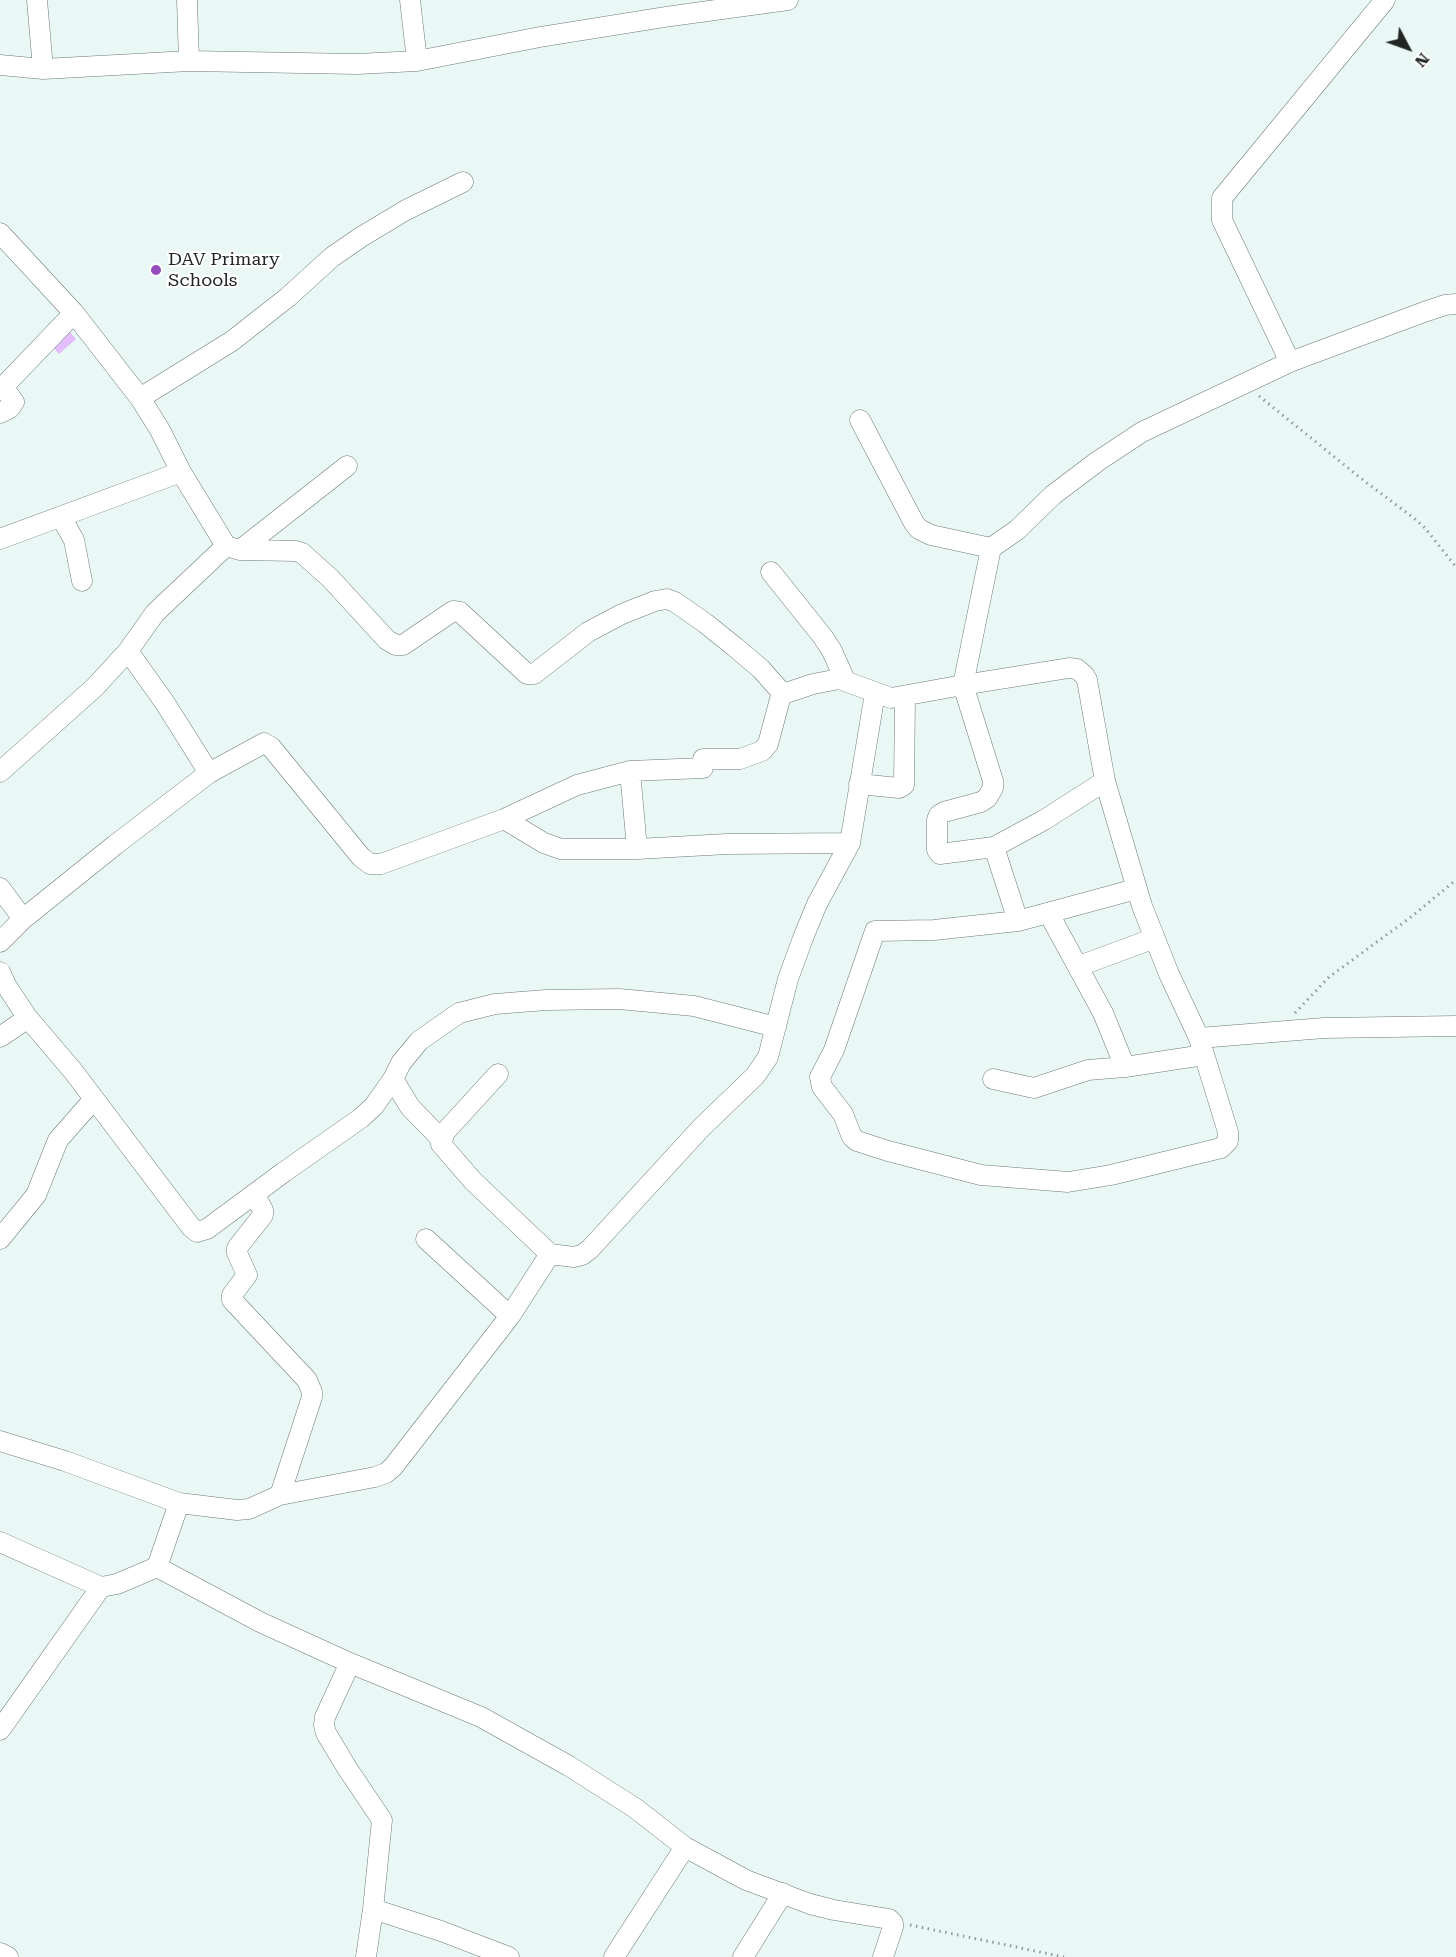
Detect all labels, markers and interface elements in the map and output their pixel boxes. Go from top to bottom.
north arrow [1378,18,1438,78]
text: N [1411,49,1433,71]
place label: DAV Primary Schools [168,249,280,292]
marker: DAV Primary Schools [149,263,163,277]

